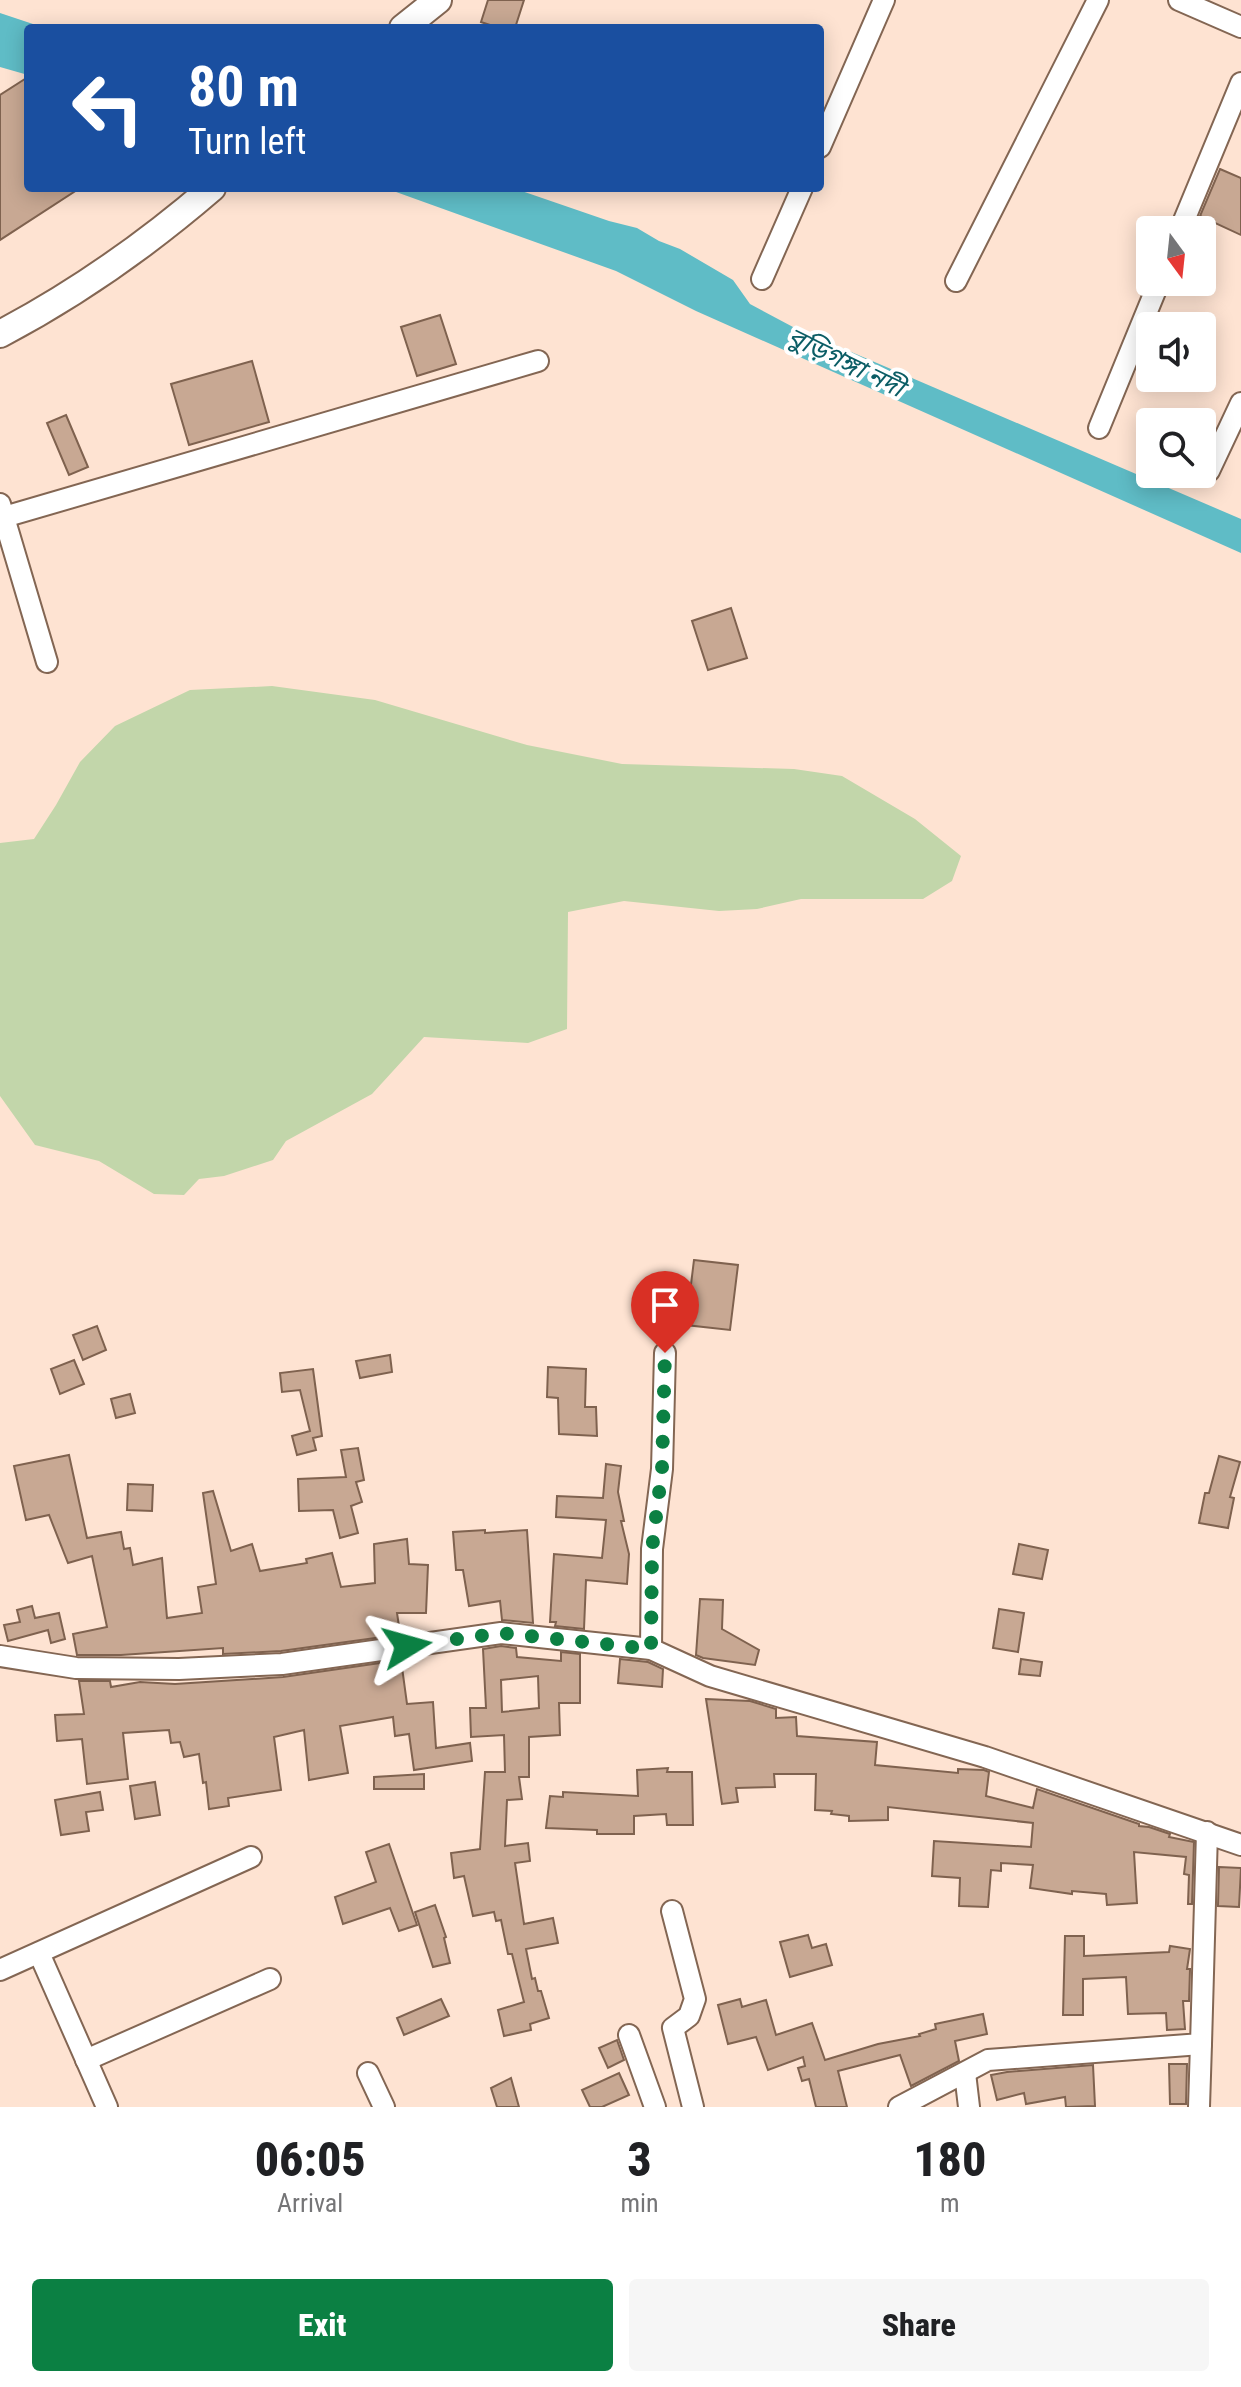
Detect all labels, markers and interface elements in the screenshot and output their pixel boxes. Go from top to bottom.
text: 80 m [188,54,299,120]
icon: left [56,56,160,160]
text: Turn left [188,121,306,163]
north arrow [1136,216,1216,296]
map controls [1136,216,1216,488]
button: sound [1136,312,1216,392]
water label: বুড়িগঙ্গা নদী [783,321,914,405]
button: search [1136,408,1216,488]
pin [631,1271,699,1353]
icon: arrive [643,1283,687,1327]
position arrow [365,1604,449,1688]
text: 06:05 [255,2131,366,2188]
text: 3 [627,2131,652,2188]
text: 180 [913,2131,986,2188]
text: Arrival [277,2188,343,2218]
text: min [620,2188,659,2218]
text: m [940,2188,960,2218]
button: Exit [32,2279,613,2371]
button: Share [629,2279,1209,2371]

